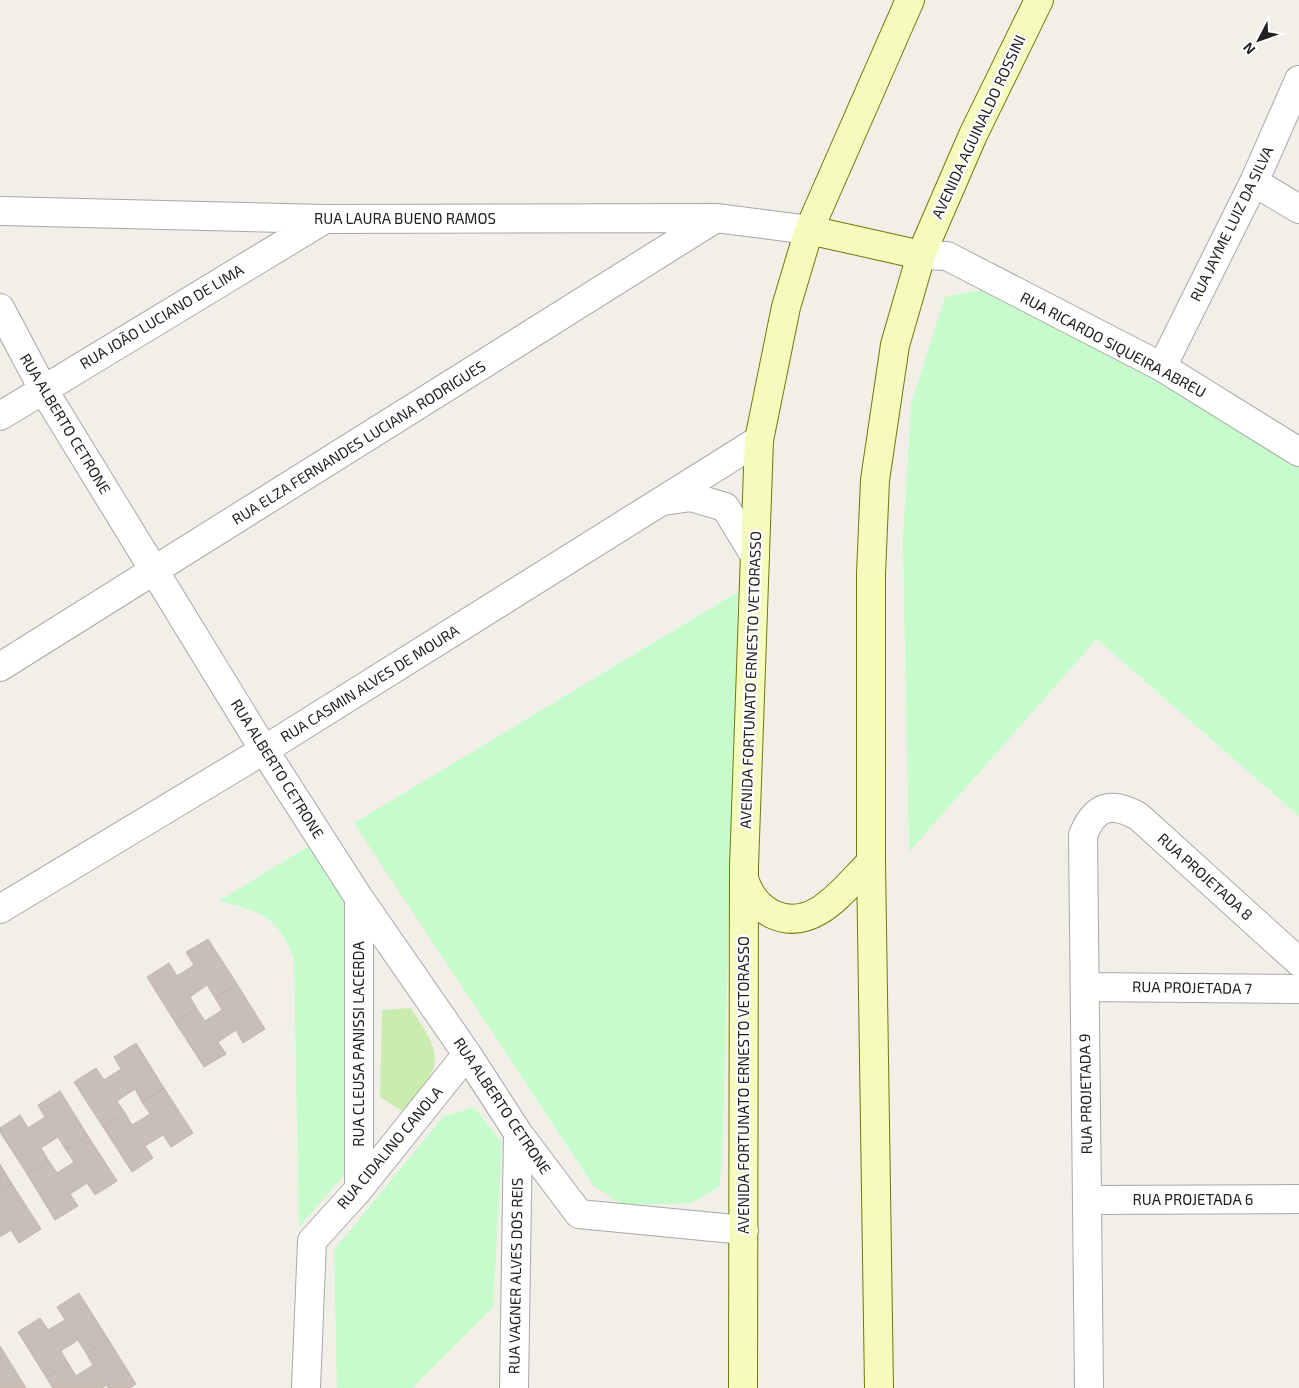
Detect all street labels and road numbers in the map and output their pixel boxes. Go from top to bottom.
street label: AVENIDA AGUINALDO ROSSINI [928,32,1029,221]
street label: RUA JAYME LUIZ DA SILVA [1186,142,1277,304]
street label: RUA LAURA BUENO RAMOS [314,209,496,227]
street label: RUA JOÃO LUCIANO DE LIMA [76,260,247,372]
street label: RUA RICARDO SIQUEIRA ABREU [1017,287,1209,402]
street label: RUA ALBERTO CETRONE [17,350,115,497]
street label: RUA ELZA FERNANDES LUCIANA RODRIGUES [228,356,489,528]
street label: AVENIDA FORTUNATO ERNESTO VETORASSO [736,531,764,829]
street label: RUA CASMIN ALVES DE MOURA [277,620,463,746]
street label: RUA ALBERTO CETRONE [228,696,328,841]
street label: RUA PROJETADA 8 [1155,829,1257,924]
street label: AVENIDA FORTUNATO ERNESTO VETORASSO [734,936,752,1234]
street label: RUA CLEUSA PANISSI LACERDA [349,941,367,1147]
street label: RUA PROJETADA 7 [1132,977,1252,997]
street label: RUA PROJETADA 9 [1075,1033,1095,1155]
street label: RUA ALBERTO CETRONE [450,1034,555,1177]
street label: RUA CIDALINO CANOLA [333,1082,446,1212]
street label: RUA VAGNER ALVES DOS REIS [504,1178,526,1374]
street label: RUA PROJETADA 6 [1133,1190,1253,1208]

